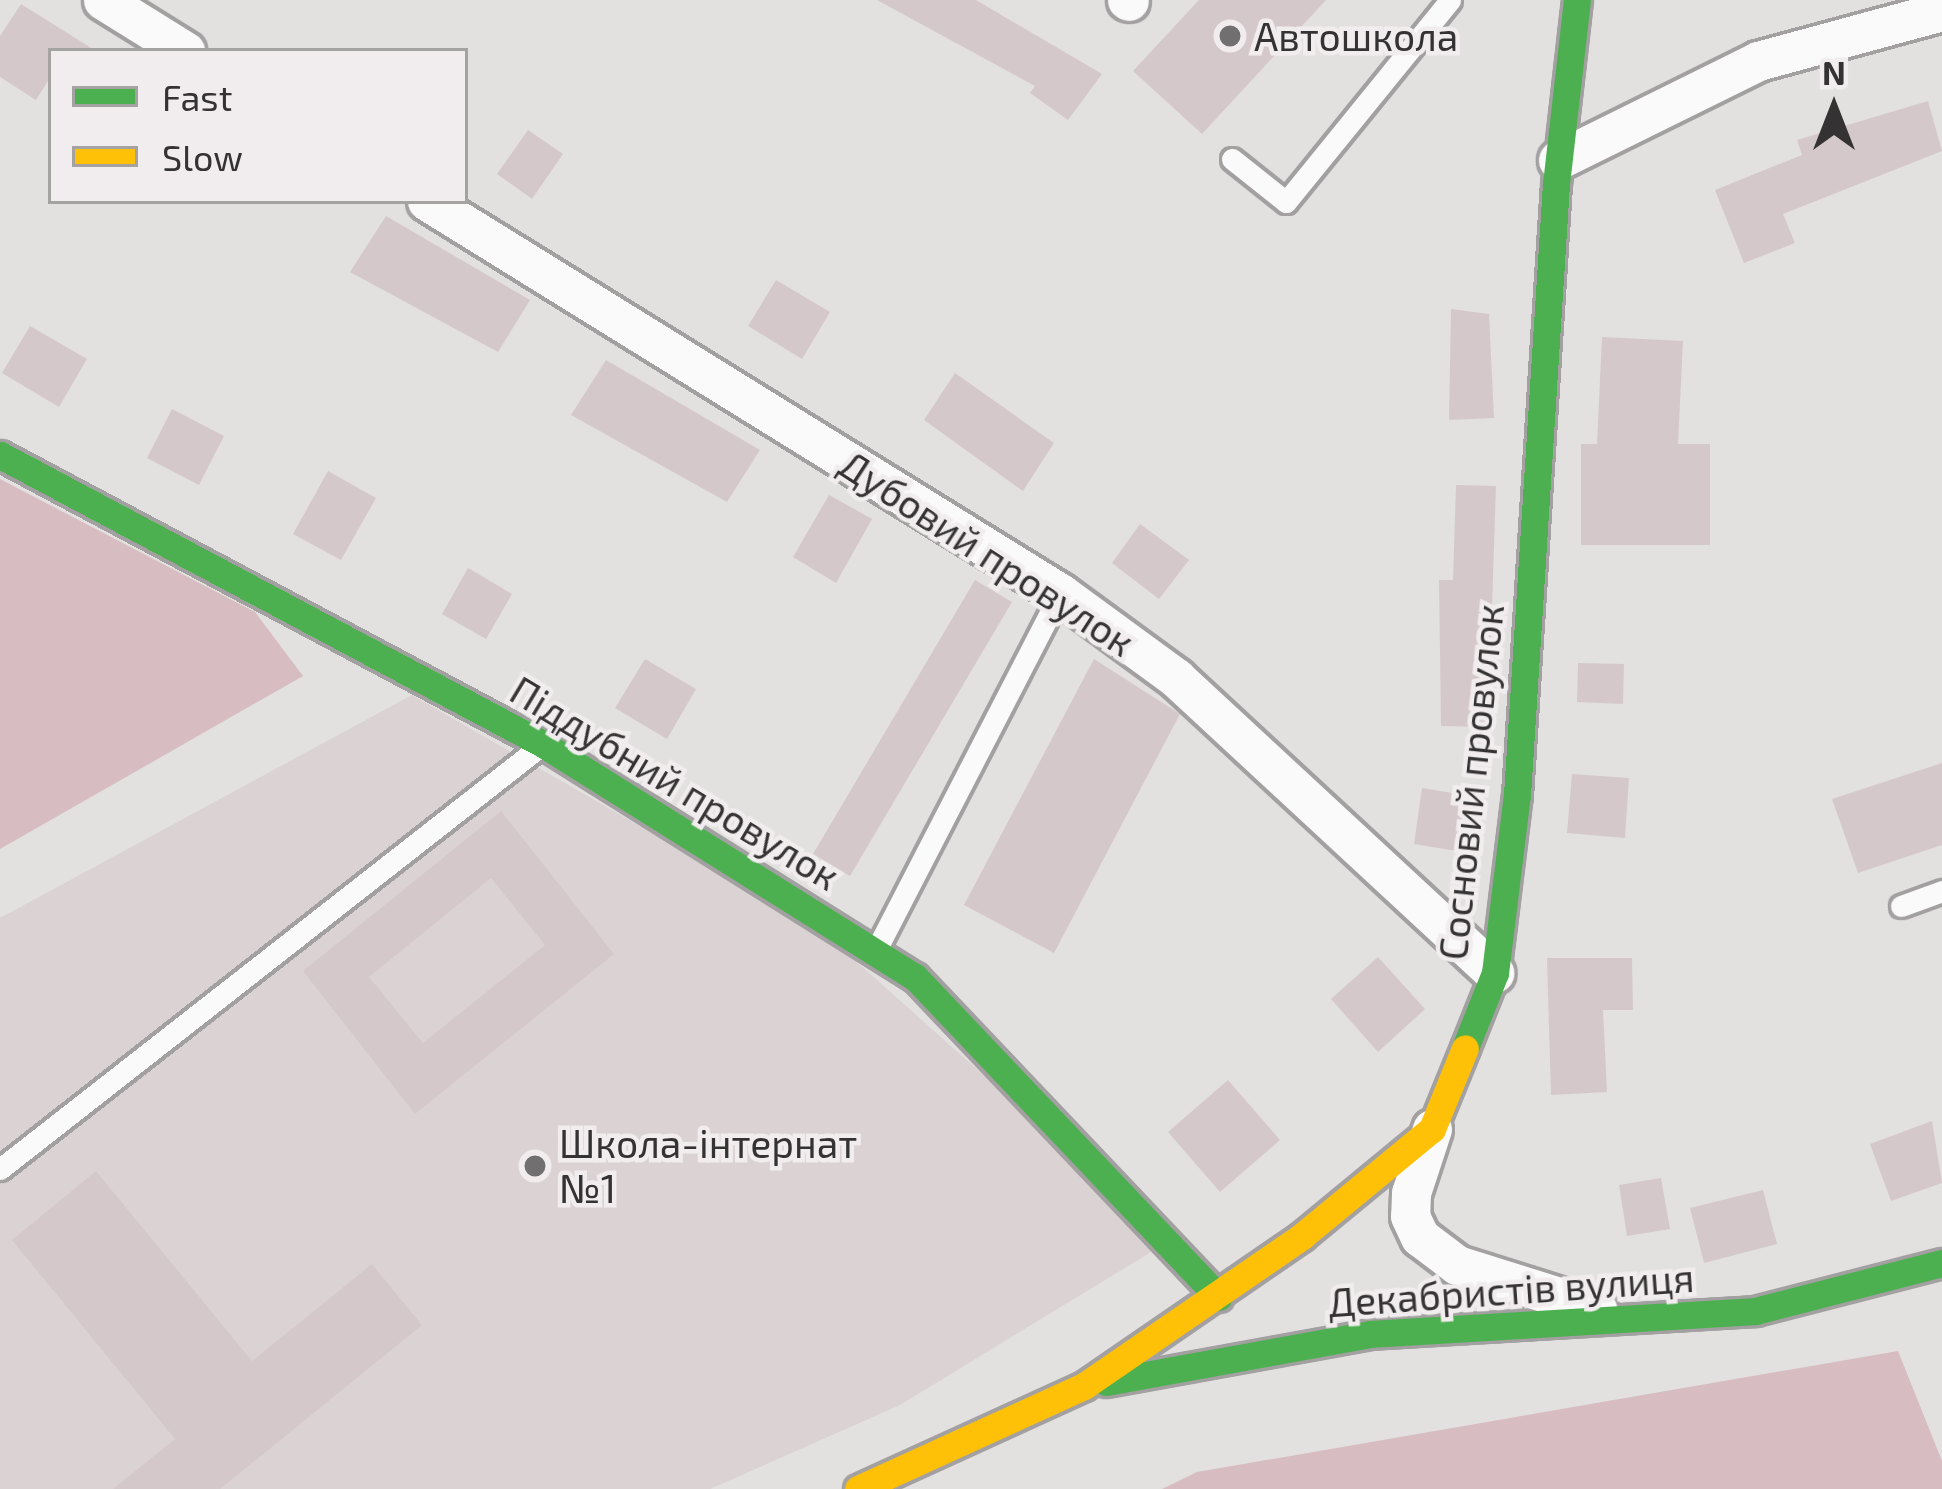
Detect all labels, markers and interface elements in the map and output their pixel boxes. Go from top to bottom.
place label: Автошкола [1254,13,1458,59]
marker: Автошкола [1217,23,1243,49]
legend [48,48,468,204]
north arrow [1774,48,1894,168]
text: N [1822,52,1846,92]
text: Fast [162,75,232,118]
text: Slow [162,135,243,178]
street label: Дубовий провулок [831,440,1143,666]
street label: Сосновий провулок [1429,602,1513,962]
street label: Піддубний провулок [502,666,848,900]
place label: Школа-інтернат №1 [559,1121,857,1212]
marker: Школа-інтернат №1 [522,1153,548,1179]
street label: Декабристів вулиця [1326,1254,1696,1326]

